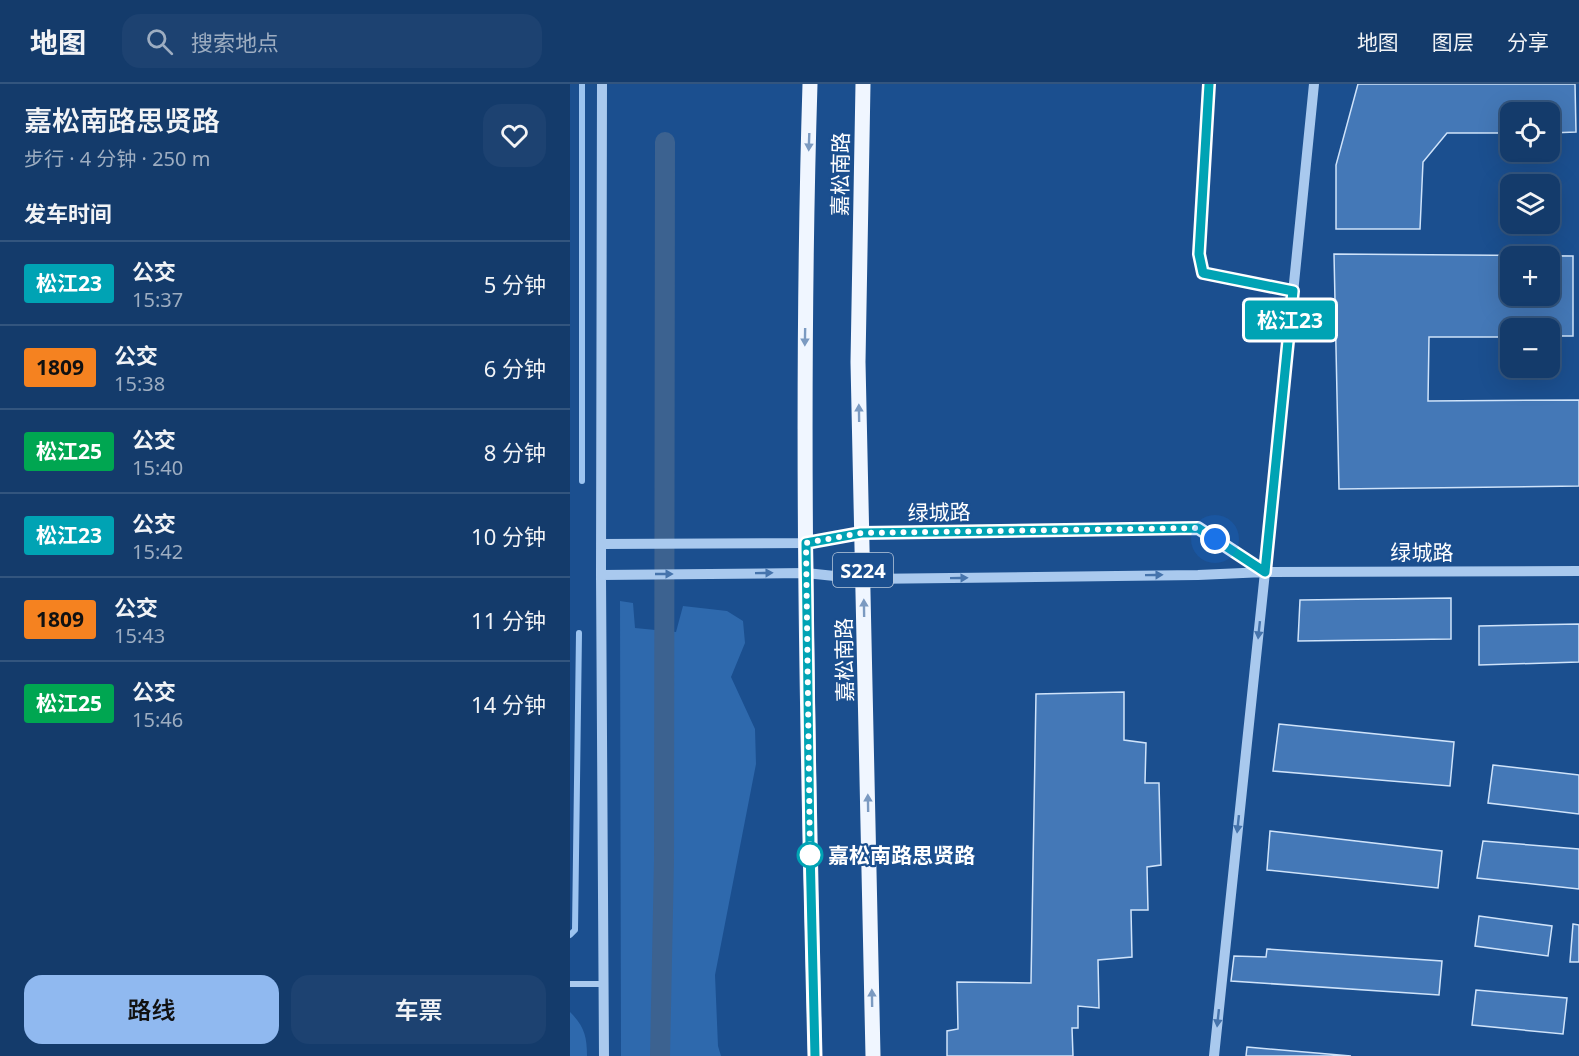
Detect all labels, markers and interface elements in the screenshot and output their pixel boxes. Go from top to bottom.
search box [122,14,542,68]
text: 地图 [30,23,86,61]
icon: search [143,25,176,58]
text: 搜索地点 [191,27,279,57]
text: 地图 [1357,28,1399,56]
text: 图层 [1432,28,1474,56]
text: 分享 [1507,28,1549,56]
text: 嘉松南路思贤路 [24,101,220,139]
map controls [1500,102,1560,378]
button: locate [1500,102,1560,162]
button: heart [483,104,546,167]
street label: 嘉松南路 [825,132,855,216]
one-way arrow [804,133,813,152]
text: 步行 · 4 分钟 · 250 m [24,145,210,172]
button: layers [1500,174,1560,234]
text: 发车时间 [24,198,112,228]
button: + [1500,246,1560,306]
text: 公交 [132,256,176,286]
text: 松江23 [36,269,102,297]
text: 5 分钟 [484,269,546,299]
text: 15:37 [132,286,183,313]
line badge: 松江23 [1248,300,1332,340]
text: 松江23 [1257,306,1323,334]
button: − [1500,318,1560,378]
one-way arrow [800,328,810,347]
text: 公交 [114,340,158,370]
text: 1809 [36,353,84,381]
text: 6 分钟 [484,353,546,383]
text: 15:38 [114,370,165,397]
one-way arrow [854,403,864,422]
text: 公交 [132,424,176,454]
text: 松江25 [36,437,102,465]
text: 8 分钟 [484,437,546,467]
text: 15:40 [132,454,183,481]
street label: 绿城路 [907,497,971,527]
text: 公交 [132,508,176,538]
text: 松江23 [36,521,102,549]
text: 10 分钟 [471,521,546,551]
your location [1200,524,1230,554]
text: 15:42 [132,538,183,565]
street label: 绿城路 [1391,538,1454,566]
road number: S224 [833,553,893,587]
one-way arrow [755,568,774,578]
one-way arrow [655,569,674,579]
one-way arrow [1144,571,1163,580]
one-way arrow [949,573,968,583]
text: 公交 [114,592,158,622]
one-way arrow [859,598,868,617]
text: 1809 [36,605,84,633]
text: 11 分钟 [471,605,546,635]
street label: 嘉松南路 [829,618,859,702]
one-way arrow [1254,621,1264,640]
text: 15:43 [114,622,165,649]
text: 公交 [132,676,176,706]
text: 松江25 [36,689,102,717]
text: 14 分钟 [471,689,546,719]
text: 15:46 [132,706,183,733]
one-way arrow [863,793,872,812]
one-way arrow [1233,815,1243,834]
place label: 嘉松南路思贤路 [828,841,975,869]
marker: 嘉松南路思贤路 [797,842,823,868]
button: 路线 [24,975,279,1044]
button: 车票 [291,975,546,1044]
one-way arrow [867,988,876,1007]
one-way arrow [1213,1009,1223,1028]

